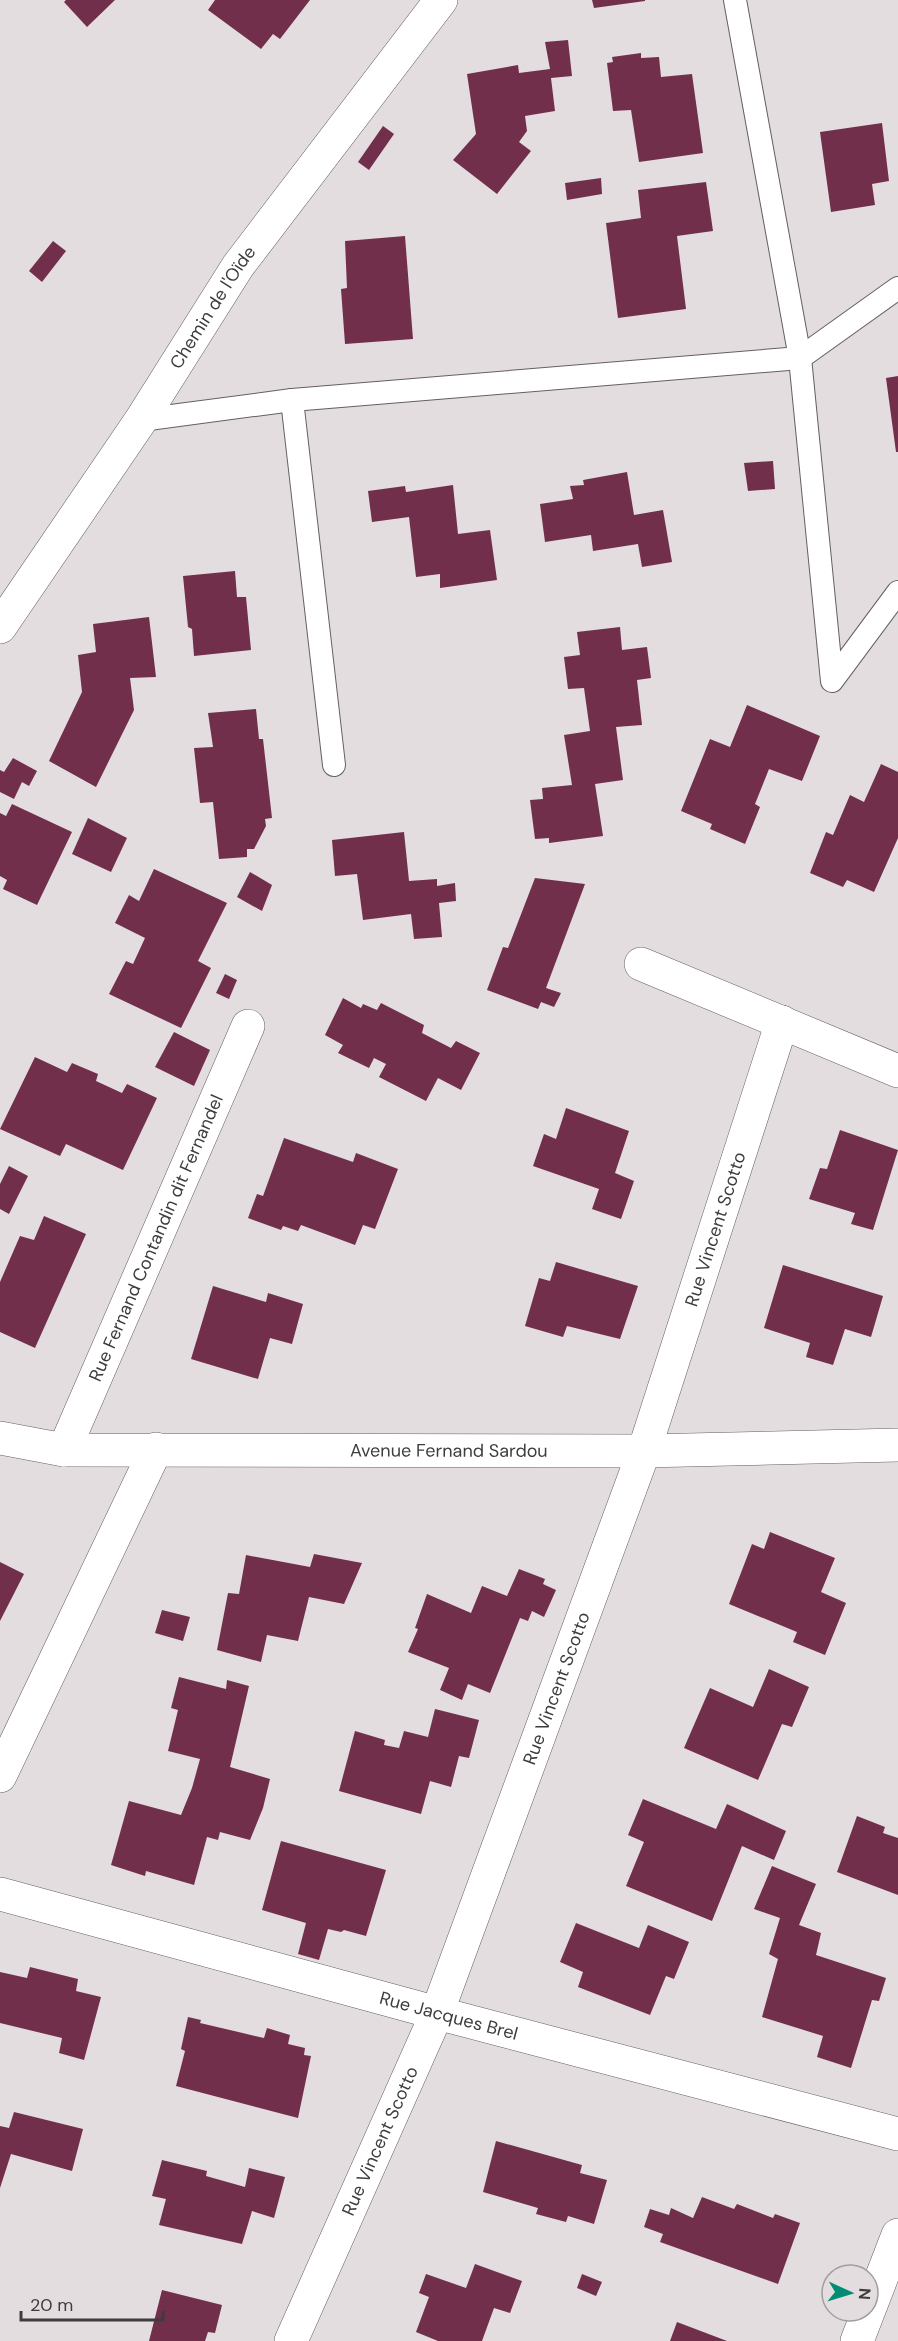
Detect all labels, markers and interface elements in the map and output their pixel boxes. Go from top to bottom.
street label: Chemin de l'Oïde [164,241,261,373]
street label: Rue Fernand Contandin dit Fernandel [83,1091,229,1385]
street label: Rue Vincent Scotto [679,1149,751,1310]
street label: Avenue Fernand Sardou [350,1438,548,1463]
street label: Rue Vincent Scotto [517,1609,596,1768]
street label: Rue Jacques Brel [377,1986,521,2046]
street label: Rue Vincent Scotto [336,2062,424,2219]
north arrow [820,2263,880,2323]
scale bar [21,2284,164,2322]
text: N [854,2287,875,2301]
text: 20 m [30,2293,73,2317]

